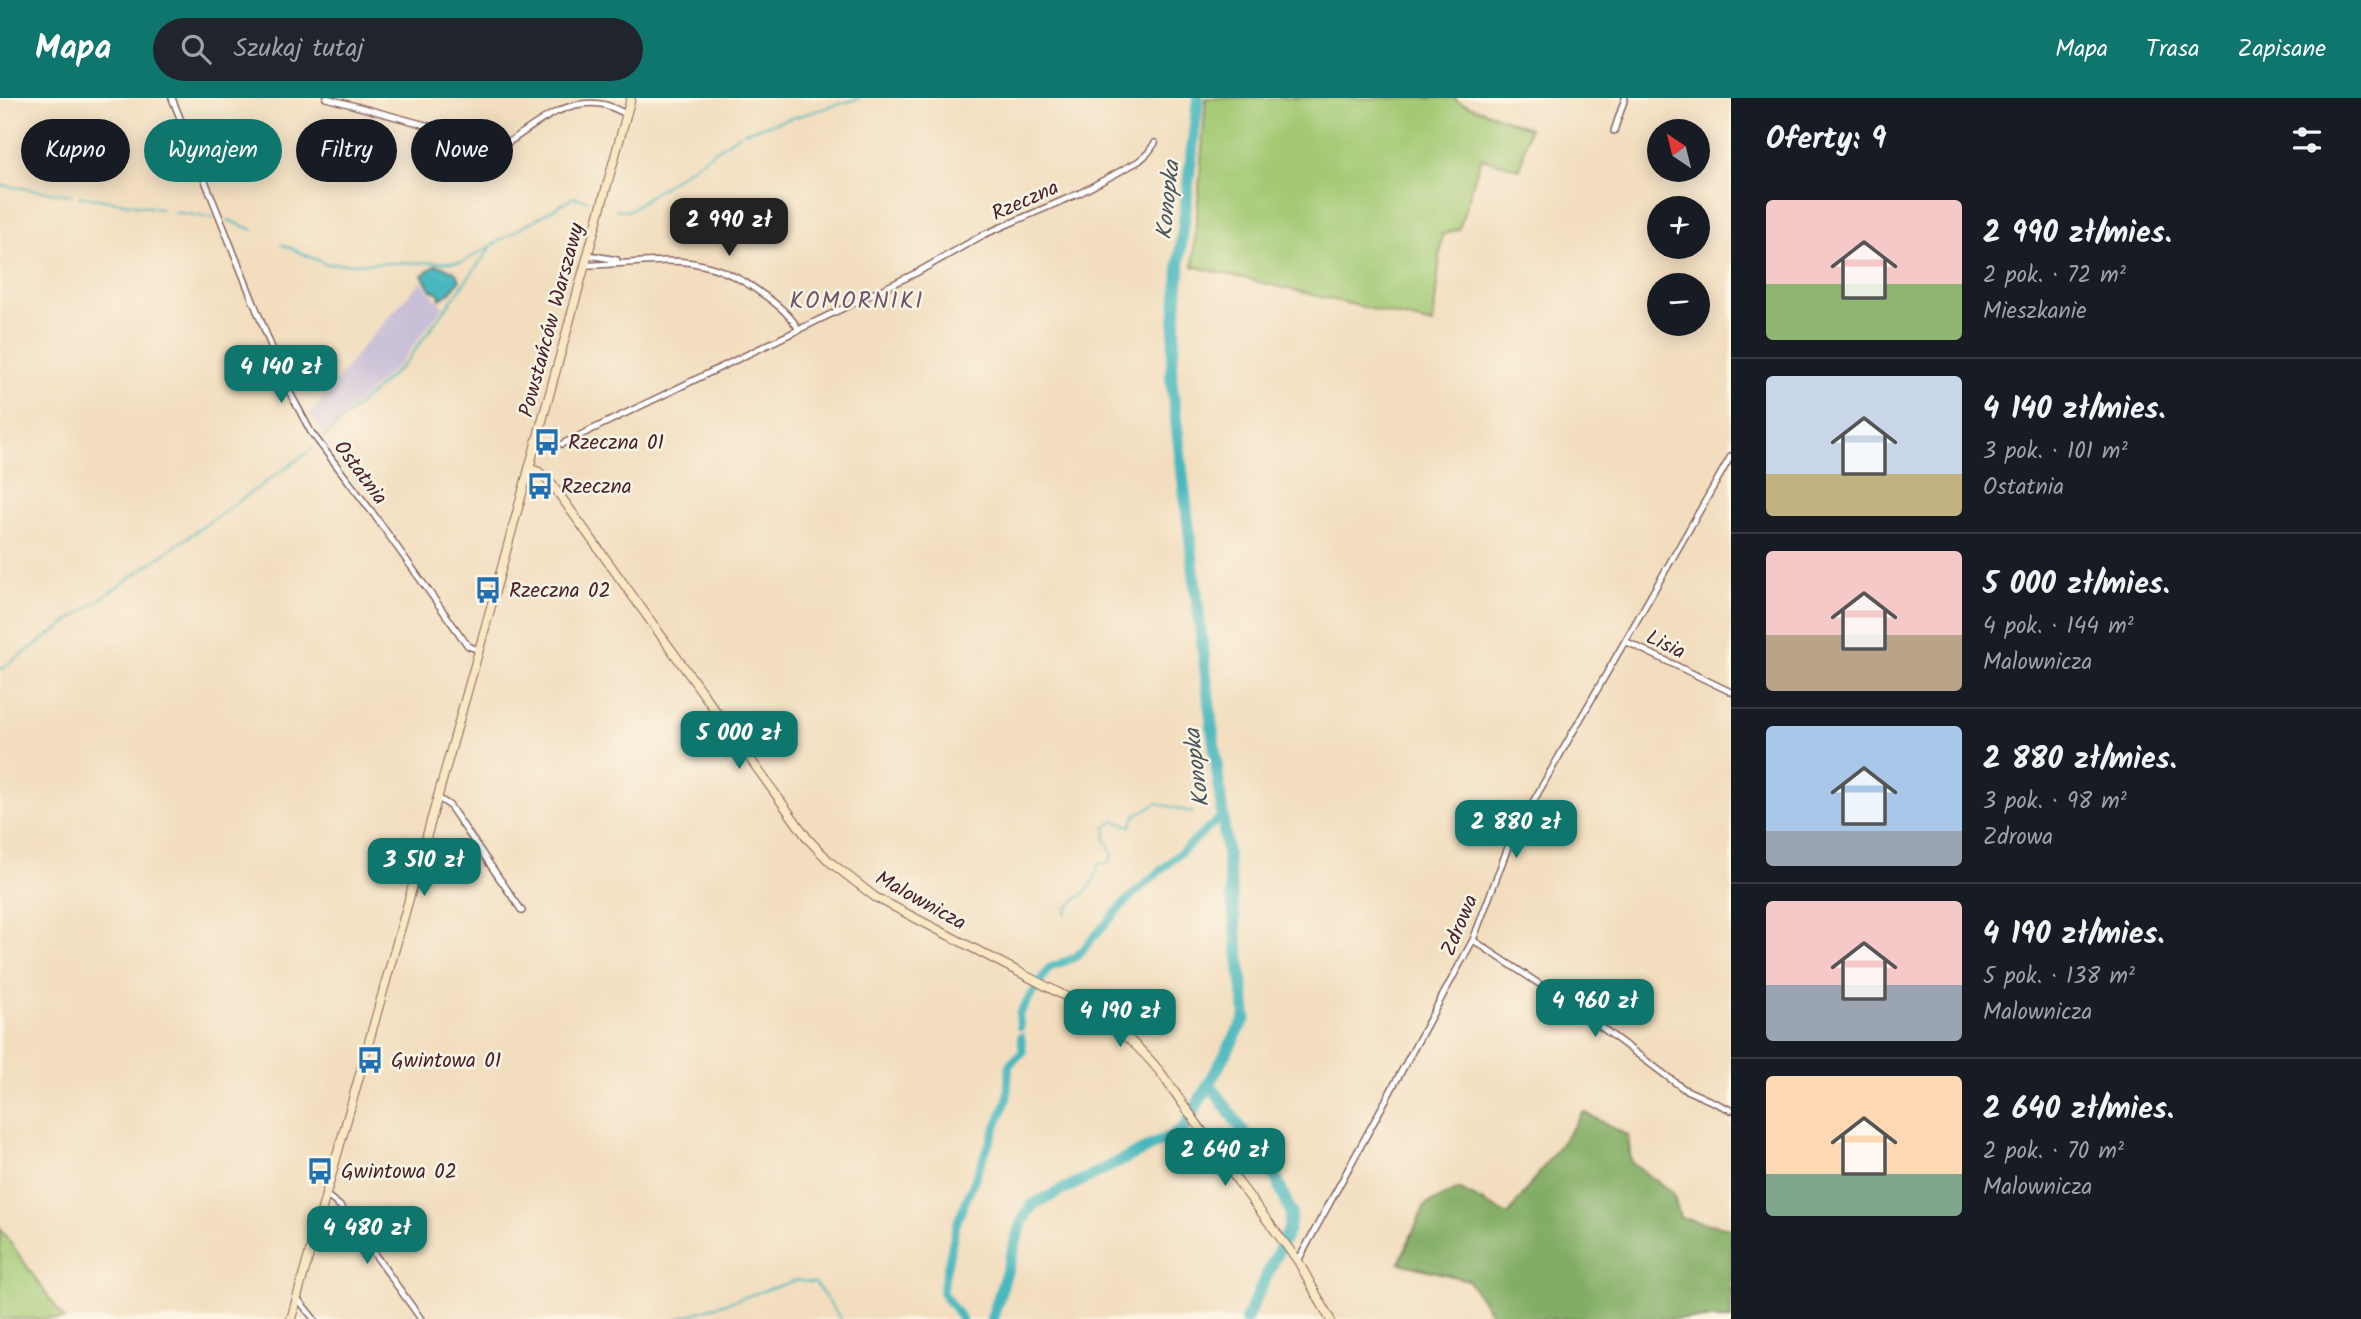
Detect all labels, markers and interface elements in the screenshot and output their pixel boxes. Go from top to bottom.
search box [153,18,643,81]
text: Mapa [35,23,111,76]
text: Szukaj tutaj [233,28,364,70]
icon: search [177,30,215,68]
text: Mapa [2055,30,2108,69]
text: Trasa [2146,30,2200,69]
text: Zapisane [2238,30,2326,69]
text: Oferty: 9 [1766,116,1886,164]
chip: Kupno [21,119,130,182]
chip: Wynajem [144,119,282,182]
chip: Filtry [296,119,397,182]
chip: Nowe [411,119,513,182]
north arrow [1647,119,1710,182]
map controls [1647,119,1710,336]
icon: filters [2288,121,2326,159]
water label: Konopka [1147,157,1191,242]
street label: Rzeczna [987,172,1065,231]
button: + [1647,196,1710,259]
pin: 2 990 zł [657,198,801,258]
text: 2 990 zł [686,203,772,239]
text: 2 990 zł/mies. [1983,210,2172,258]
street label: Powstańców Warszawy [511,219,594,421]
icon: home [1822,228,1906,312]
text: 2 pok. · 72 m² [1983,258,2126,294]
button: − [1647,273,1710,336]
district label: KOMORNIKI [790,284,924,320]
text: Mieszkanie [1983,294,2087,330]
pin: 4 140 zł [209,345,353,405]
text: 4 140 zł [240,350,322,386]
text: 4 140 zł/mies. [1983,386,2166,434]
icon: home [1822,404,1906,488]
bus stop icon: Rzeczna 01 [532,427,562,457]
place label: Rzeczna 01 [568,427,664,460]
street label: Ostatnia [324,433,395,512]
text: 3 pok. · 101 m² [1983,434,2127,470]
text: Ostatnia [1983,470,2064,506]
bus stop icon: Rzeczna [525,471,555,501]
place label: Rzeczna [561,471,632,504]
text: 5 000 zł/mies. [1983,561,2170,609]
bus stop icon: Rzeczna 02 [473,575,503,605]
place label: Rzeczna 02 [509,575,611,608]
icon: home [1822,579,1906,663]
text: 4 pok. · 144 m² [1983,609,2134,645]
street label: Lisia [1640,622,1691,669]
text: Malownicza [1983,645,2092,681]
pin: 5 000 zł [667,712,811,771]
text: 5 000 zł [697,716,781,752]
water label: Konopka [1175,724,1221,809]
text: 2 880 zł/mies. [1983,736,2177,784]
icon: home [1822,754,1906,838]
text: 3 pok. · 98 m² [1983,784,2127,820]
pin: 2 880 zł [1444,800,1588,860]
text: 2 880 zł [1471,805,1561,841]
text: Zdrowa [1983,820,2053,856]
pin: 3 510 zł [352,838,496,898]
text: 3 510 zł [384,843,464,879]
street label: Malownicza [869,863,972,940]
street label: Zdrowa [1433,890,1488,961]
text: 4 190 zł/mies. [1983,911,2165,959]
icon: home [1822,929,1906,1013]
text: 5 pok. · 138 m² [1983,959,2135,995]
pin: 4 960 zł [1523,979,1667,1039]
text: 4 960 zł [1552,984,1638,1020]
pin: 4 190 zł [1048,990,1192,1049]
text: 4 190 zł [1080,994,1160,1030]
text: Malownicza [1983,995,2092,1031]
bus stop icon: Gwintowa 01 [355,1045,385,1075]
place label: Gwintowa 01 [391,1045,501,1078]
text: 2 640 zł/mies. [1983,1086,2174,1134]
icon: home [1822,1104,1906,1188]
pin: 2 640 zł [1153,1128,1297,1188]
text: 2 640 zł [1181,1133,1269,1169]
text: 2 pok. · 70 m² [1983,1134,2124,1170]
bus stop icon: Gwintowa 02 [305,1156,335,1186]
place label: Gwintowa 02 [341,1156,457,1189]
text: Malownicza [1983,1170,2092,1206]
pin: 4 480 zł [295,1206,439,1266]
text: 4 480 zł [323,1211,411,1247]

